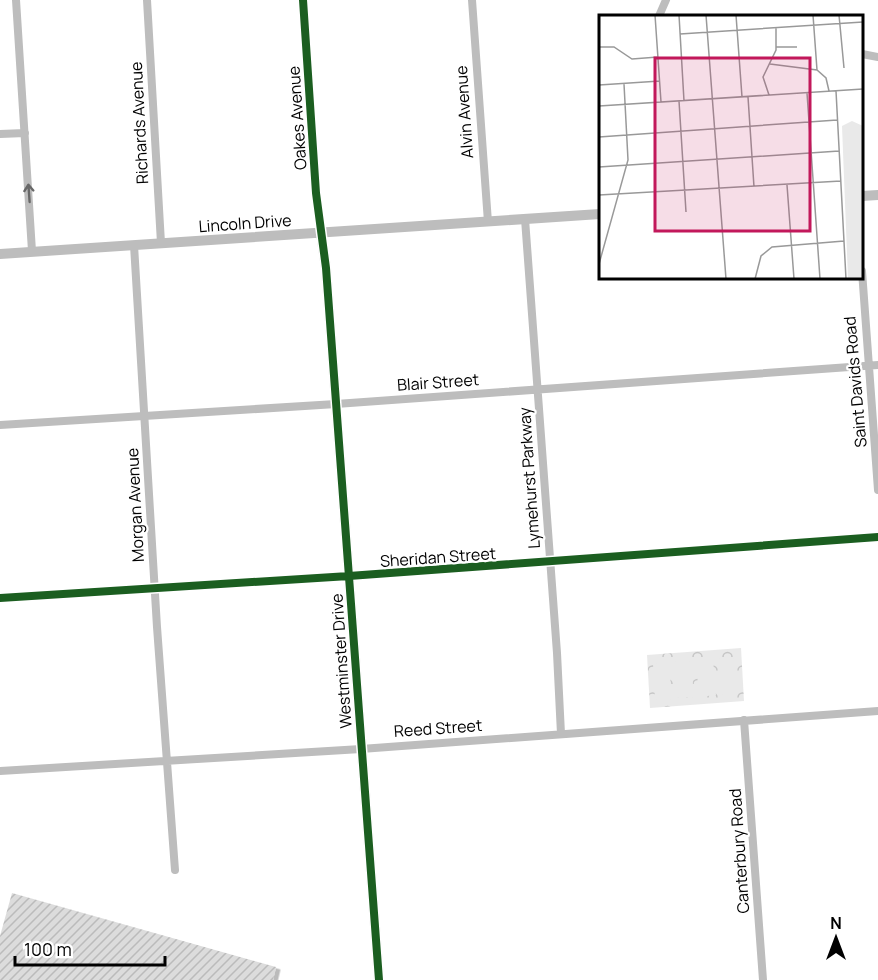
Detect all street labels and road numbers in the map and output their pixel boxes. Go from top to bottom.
street label: Richards Avenue [125,61,153,185]
street label: Oakes Avenue [282,65,312,171]
street label: Alvin Avenue [450,65,478,159]
street label: Lincoln Drive [198,209,292,237]
street label: Saint Davids Road [838,315,872,449]
street label: Blair Street [396,368,480,396]
street label: Lymehurst Parkway [513,406,545,549]
street label: Morgan Avenue [121,447,149,563]
street label: Sheridan Street [379,542,497,572]
street label: Westminster Drive [325,593,357,729]
street label: Reed Street [393,714,483,742]
street label: Canterbury Road [724,788,754,914]

